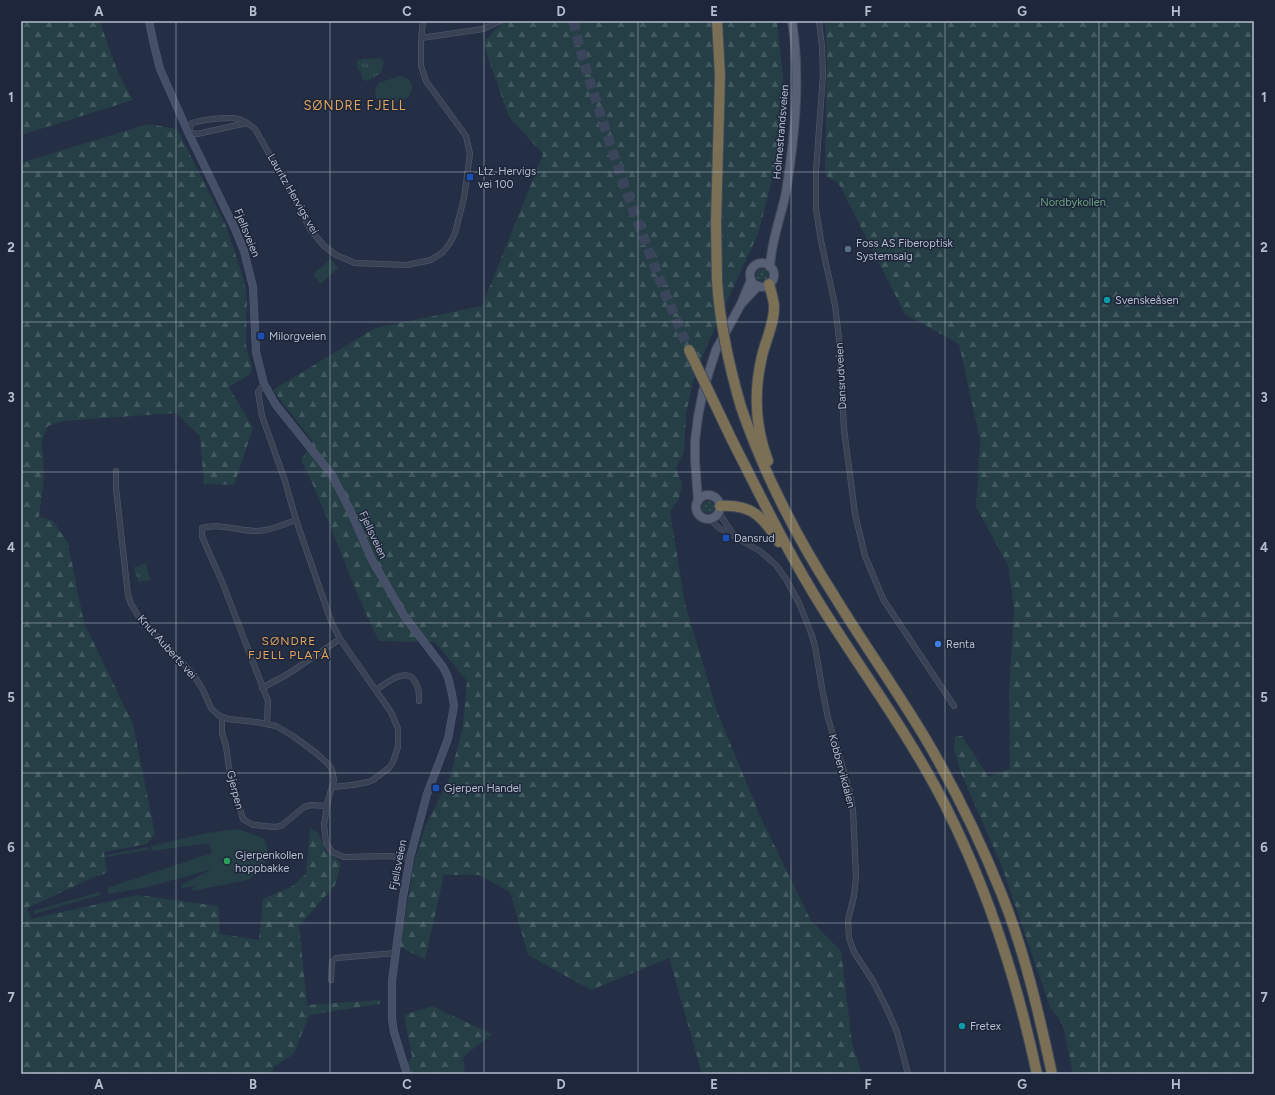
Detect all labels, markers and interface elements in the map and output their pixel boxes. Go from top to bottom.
text: A [94,4,104,19]
text: B [249,4,257,19]
text: C [402,4,412,19]
text: D [556,4,566,19]
text: E [710,4,718,19]
text: F [864,4,872,19]
text: G [1017,4,1027,19]
text: H [1171,4,1181,19]
street label: Holmestrandsveien [770,84,792,180]
text: 1 [8,90,14,105]
text: 1 [1261,90,1267,105]
district label: SØNDRE FJELL [303,98,407,113]
street label: Lauritz Hervigs vei [265,151,321,237]
place label: Ltz. Hervigs vei 100 [478,165,536,191]
marker: Ltz. Hervigs vei 100 [465,172,475,182]
park label: Nordbykollen [1040,196,1106,209]
street label: Fjellsveien [231,207,263,259]
place label: Foss AS Fiberoptisk Systemsalg [856,237,954,263]
text: 2 [7,240,15,255]
text: 2 [1260,240,1268,255]
marker: Foss AS Fiberoptisk Systemsalg [843,244,853,254]
place label: Svenskeåsen [1115,294,1179,307]
marker: Svenskeåsen [1102,295,1112,305]
place label: Milorgveien [269,330,326,343]
marker: Milorgveien [256,331,266,341]
street label: Dansrudveien [833,342,849,410]
text: 3 [7,390,15,405]
text: 3 [1260,390,1268,405]
street label: Fjellsveien [356,509,390,561]
place label: Dansrud [734,532,775,545]
marker: Dansrud [721,533,731,543]
text: 4 [7,540,15,555]
text: 4 [1260,540,1268,555]
street label: Knut Auberts vei [135,612,199,682]
district label: SØNDRE FJELL PLATÅ [248,634,330,662]
place label: Renta [946,638,975,651]
marker: Renta [933,639,943,649]
text: 5 [7,690,15,705]
text: 5 [1260,690,1268,705]
street label: Kobbervikdalen [826,733,858,809]
street label: Gjerpen [224,769,246,811]
place label: Gjerpen Handel [444,782,521,795]
marker: Gjerpen Handel [431,783,441,793]
street label: Fjellsveien [387,839,409,891]
text: 6 [7,840,15,855]
text: 6 [1260,840,1268,855]
place label: Gjerpenkollen hoppbakke [235,849,303,875]
marker: Gjerpenkollen hoppbakke [222,856,232,866]
text: 7 [7,990,15,1005]
text: 7 [1260,990,1268,1005]
place label: Fretex [970,1020,1002,1033]
marker: Fretex [957,1021,967,1031]
text: A [94,1077,104,1092]
text: B [249,1077,257,1092]
text: C [402,1077,412,1092]
text: D [556,1077,566,1092]
text: E [710,1077,718,1092]
text: F [864,1077,872,1092]
text: G [1017,1077,1027,1092]
text: H [1171,1077,1181,1092]

